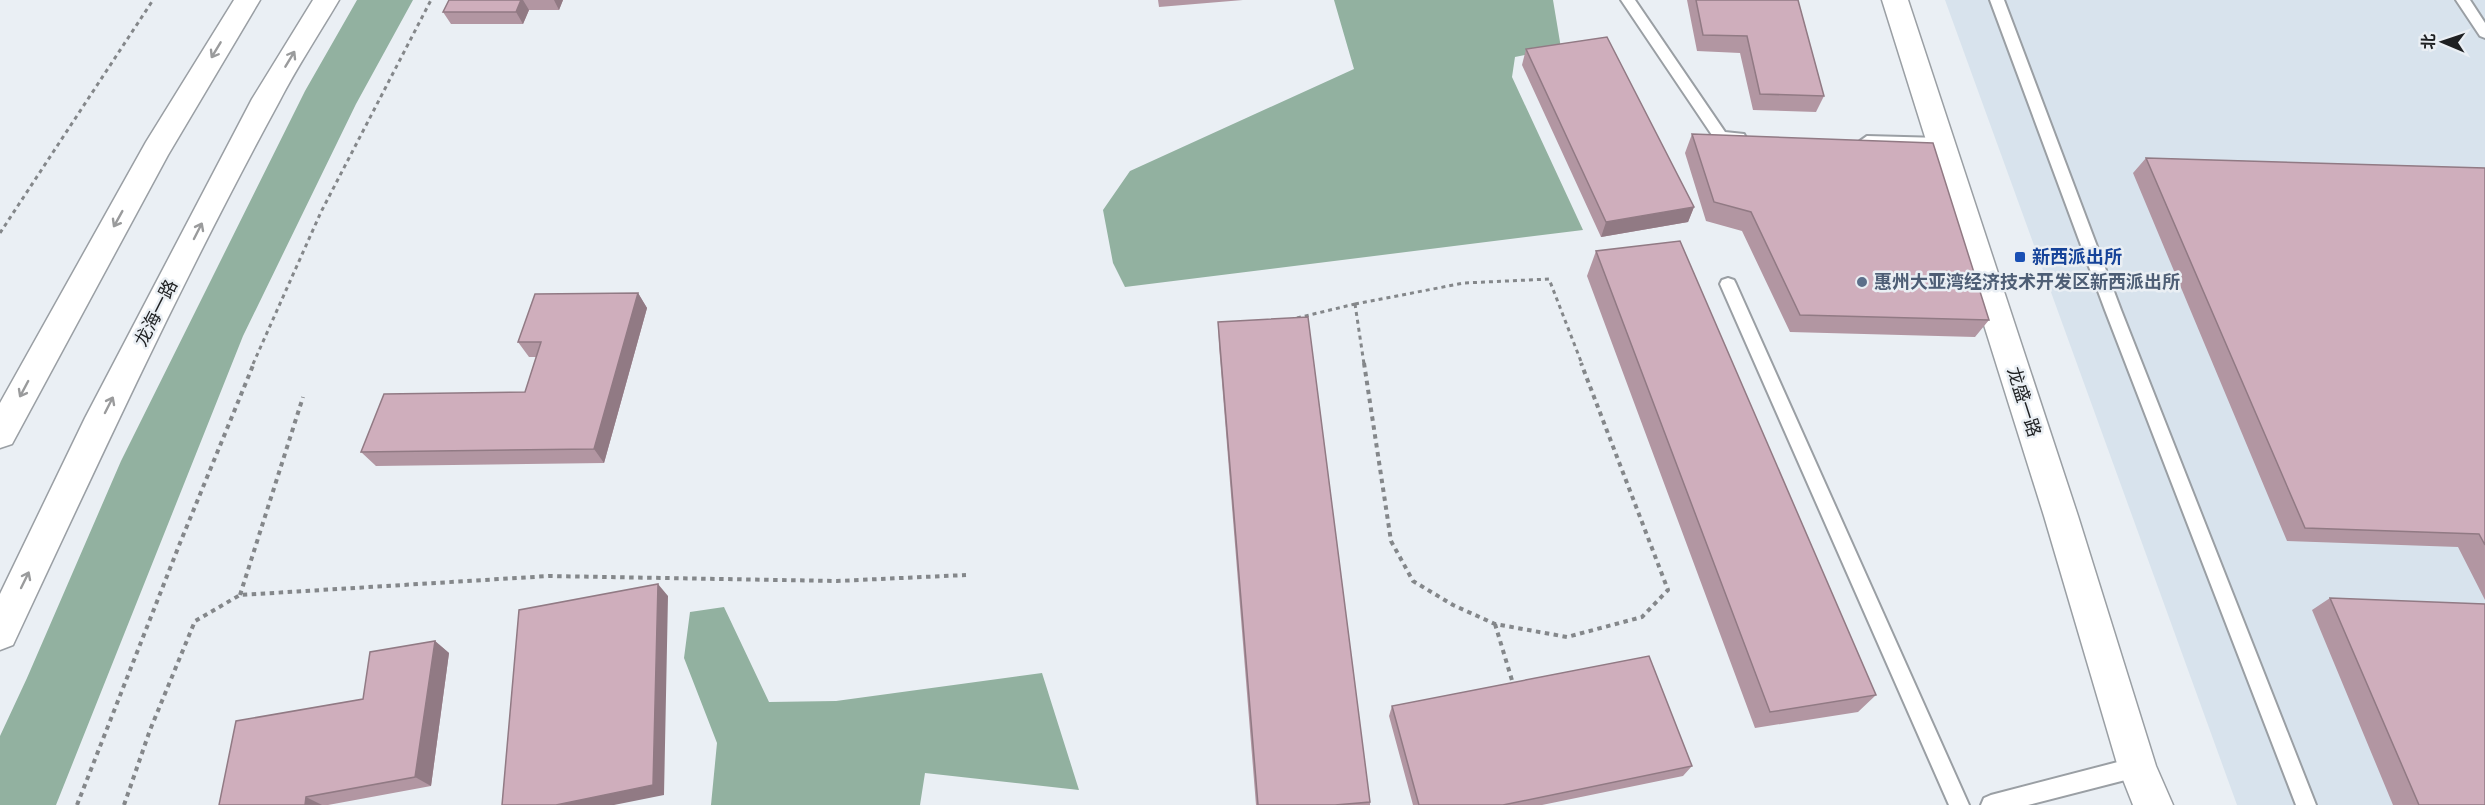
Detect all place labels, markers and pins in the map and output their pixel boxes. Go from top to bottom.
place label: 新西派出所 [2032,245,2122,267]
marker: 新西派出所 [2013,250,2027,264]
place label: 惠州大亚湾经济技术开发区新西派出所 [1874,270,2180,292]
marker: 惠州大亚湾经济技术开发区新西派出所 [1855,275,1869,289]

